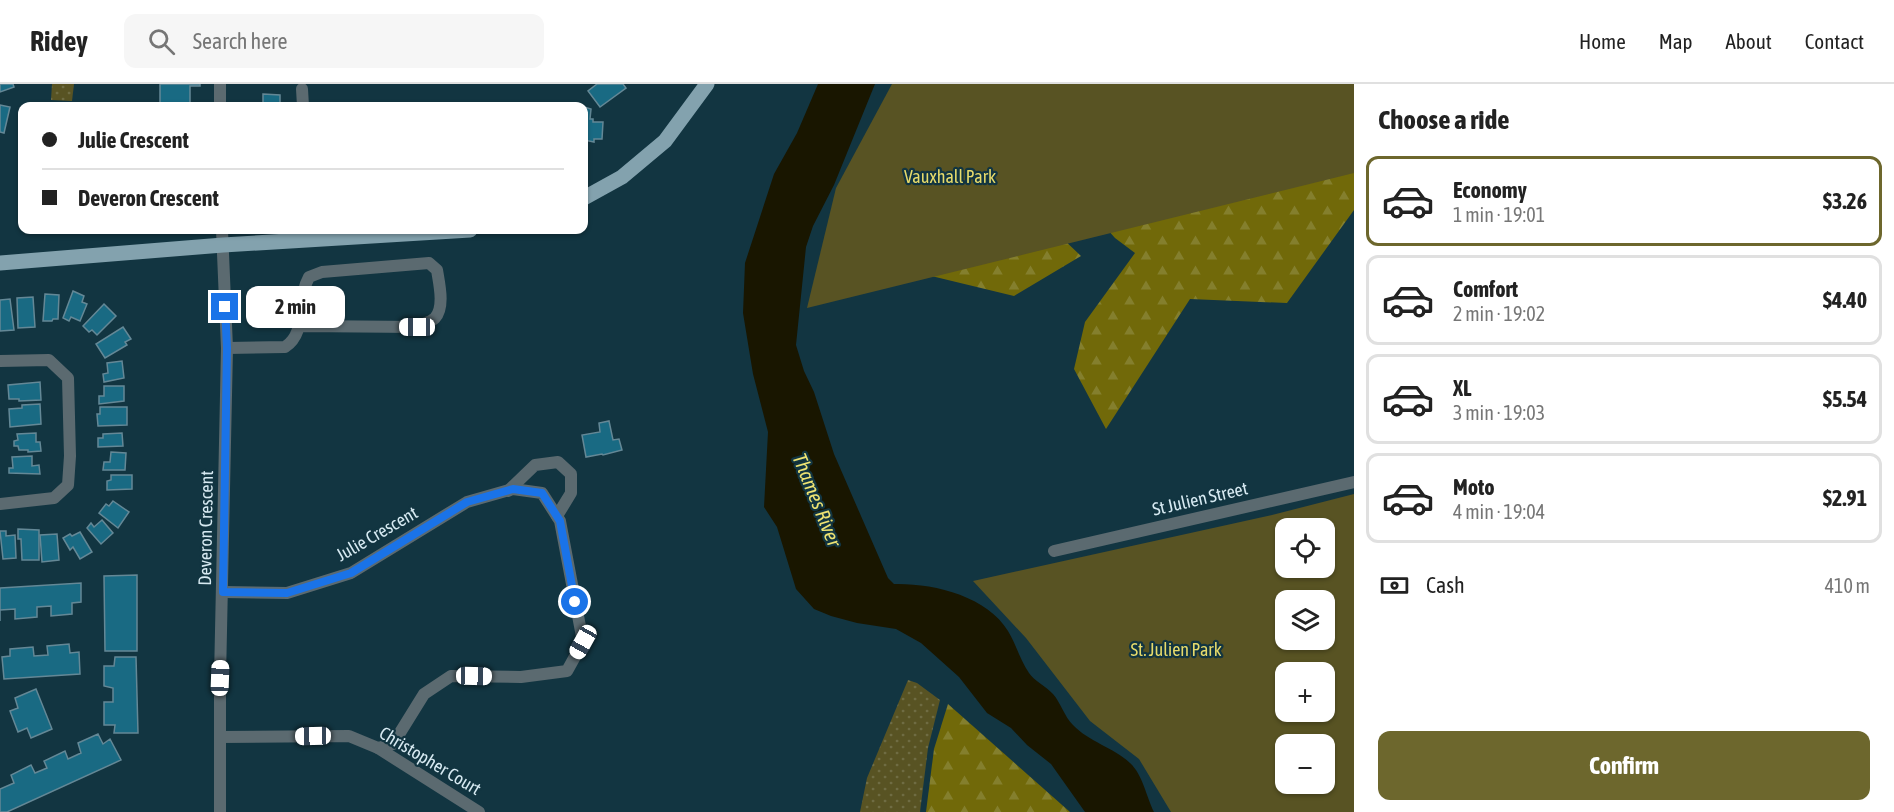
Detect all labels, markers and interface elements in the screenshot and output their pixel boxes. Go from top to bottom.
search box [124,14,544,68]
text: Ridey [30,25,88,57]
icon: search [145,25,178,58]
text: Search here [193,28,288,54]
text: Home [1579,29,1626,53]
text: Map [1659,29,1693,53]
text: About [1726,29,1772,53]
text: Contact [1805,29,1864,53]
text: Choose a ride [1378,104,1510,135]
text: Julie Crescent [78,127,189,153]
park label: Vauxhall Park [904,166,996,187]
icon: car [1381,174,1435,228]
text: Economy [1453,177,1527,203]
text: Deveron Crescent [78,185,219,211]
text: $3.26 [1823,188,1867,214]
text: 1 min · 19:01 [1453,203,1545,226]
icon: car [1381,273,1435,327]
text: Comfort [1453,276,1518,302]
callout: 2 min [246,286,345,328]
text: $4.40 [1823,287,1867,313]
route end [211,293,238,320]
text: 2 min [275,295,316,318]
text: 2 min · 19:02 [1453,302,1545,325]
car [399,318,435,336]
icon: car [1381,372,1435,426]
text: XL [1453,375,1471,401]
text: $5.54 [1823,386,1867,412]
text: 3 min · 19:03 [1453,401,1545,424]
water label: Thames River [788,450,847,551]
street label: Deveron Crescent [194,470,217,586]
icon: car [1381,471,1435,525]
text: Moto [1453,474,1495,500]
street label: St Julien Street [1150,477,1250,520]
text: $2.91 [1823,485,1867,511]
text: 4 min · 19:04 [1453,500,1545,523]
street label: Julie Crescent [332,502,421,565]
map controls [1275,518,1335,794]
button: locate [1275,518,1335,578]
icon: cash [1378,569,1411,602]
text: Cash [1426,572,1465,598]
text: 410 m [1825,574,1870,597]
route start [561,588,588,615]
button: layers [1275,590,1335,650]
car [566,622,600,662]
park label: St. Julien Park [1130,639,1222,660]
car [210,660,230,696]
button: + [1275,662,1335,722]
car [456,667,492,685]
street label: Christopher Court [376,722,485,799]
car [295,727,331,745]
button: Confirm [1378,731,1870,800]
button: − [1275,734,1335,794]

